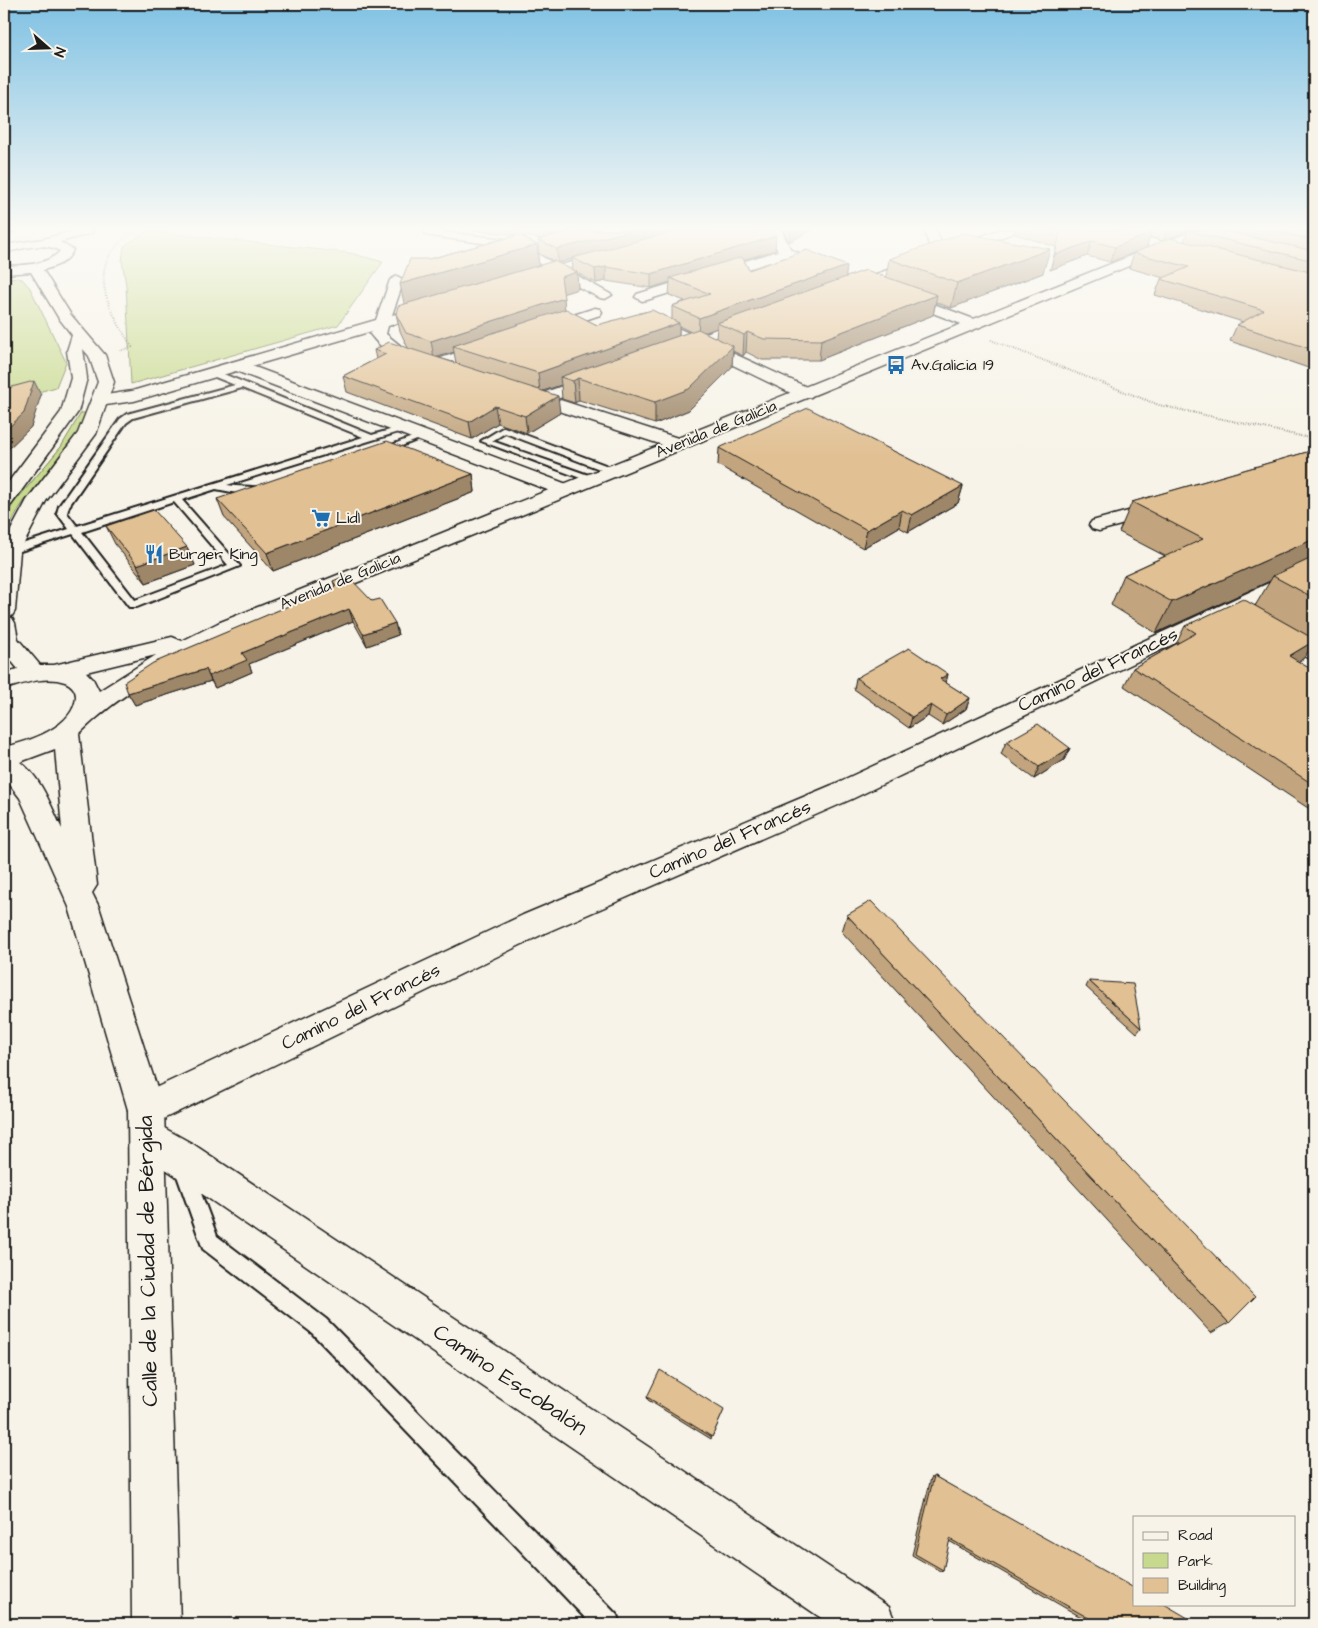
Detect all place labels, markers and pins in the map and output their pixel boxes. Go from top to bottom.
bus stop icon: Av.Galicia 19 [885,354,907,376]
place label: Av.Galicia 19 [911,354,994,376]
supermarket icon: Lidl [310,507,332,529]
place label: Lidl [336,507,360,529]
restaurant icon: Burger King [143,543,165,565]
place label: Burger King [169,543,258,566]

